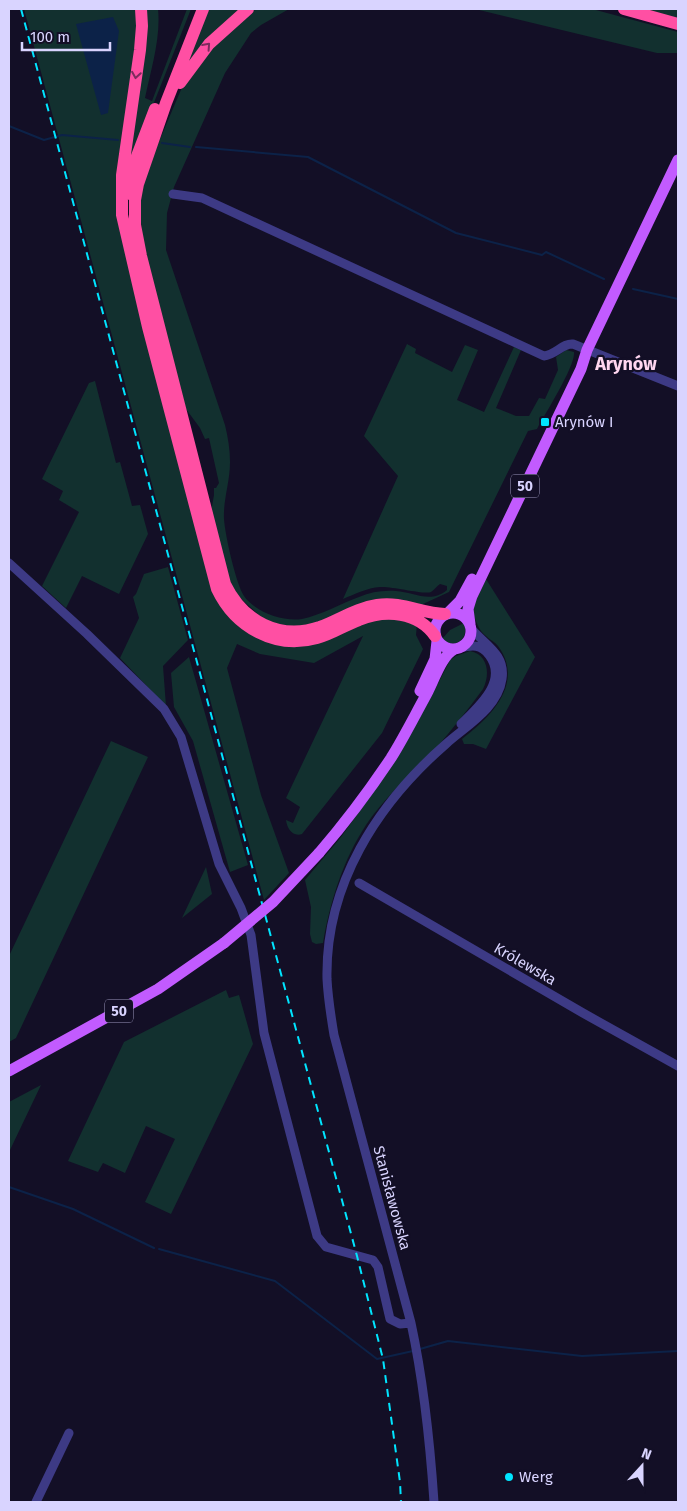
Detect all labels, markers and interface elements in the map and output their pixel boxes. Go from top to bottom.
scale bar [22,20,110,52]
text: 100 m [30,28,70,46]
one-way arrow [202,42,211,51]
one-way arrow [132,70,142,79]
district label: Arynów [594,353,657,375]
place label: Arynów I [555,413,613,431]
marker: Arynów I [539,416,551,428]
road number: 50 [511,474,539,498]
street label: Królewska [491,939,559,989]
road number: 50 [105,999,133,1022]
street label: Stanisławowska [369,1144,415,1252]
north arrow [617,1441,667,1491]
text: N [639,1445,654,1464]
place label: Werg [519,1468,553,1486]
marker: Werg [503,1471,515,1483]

